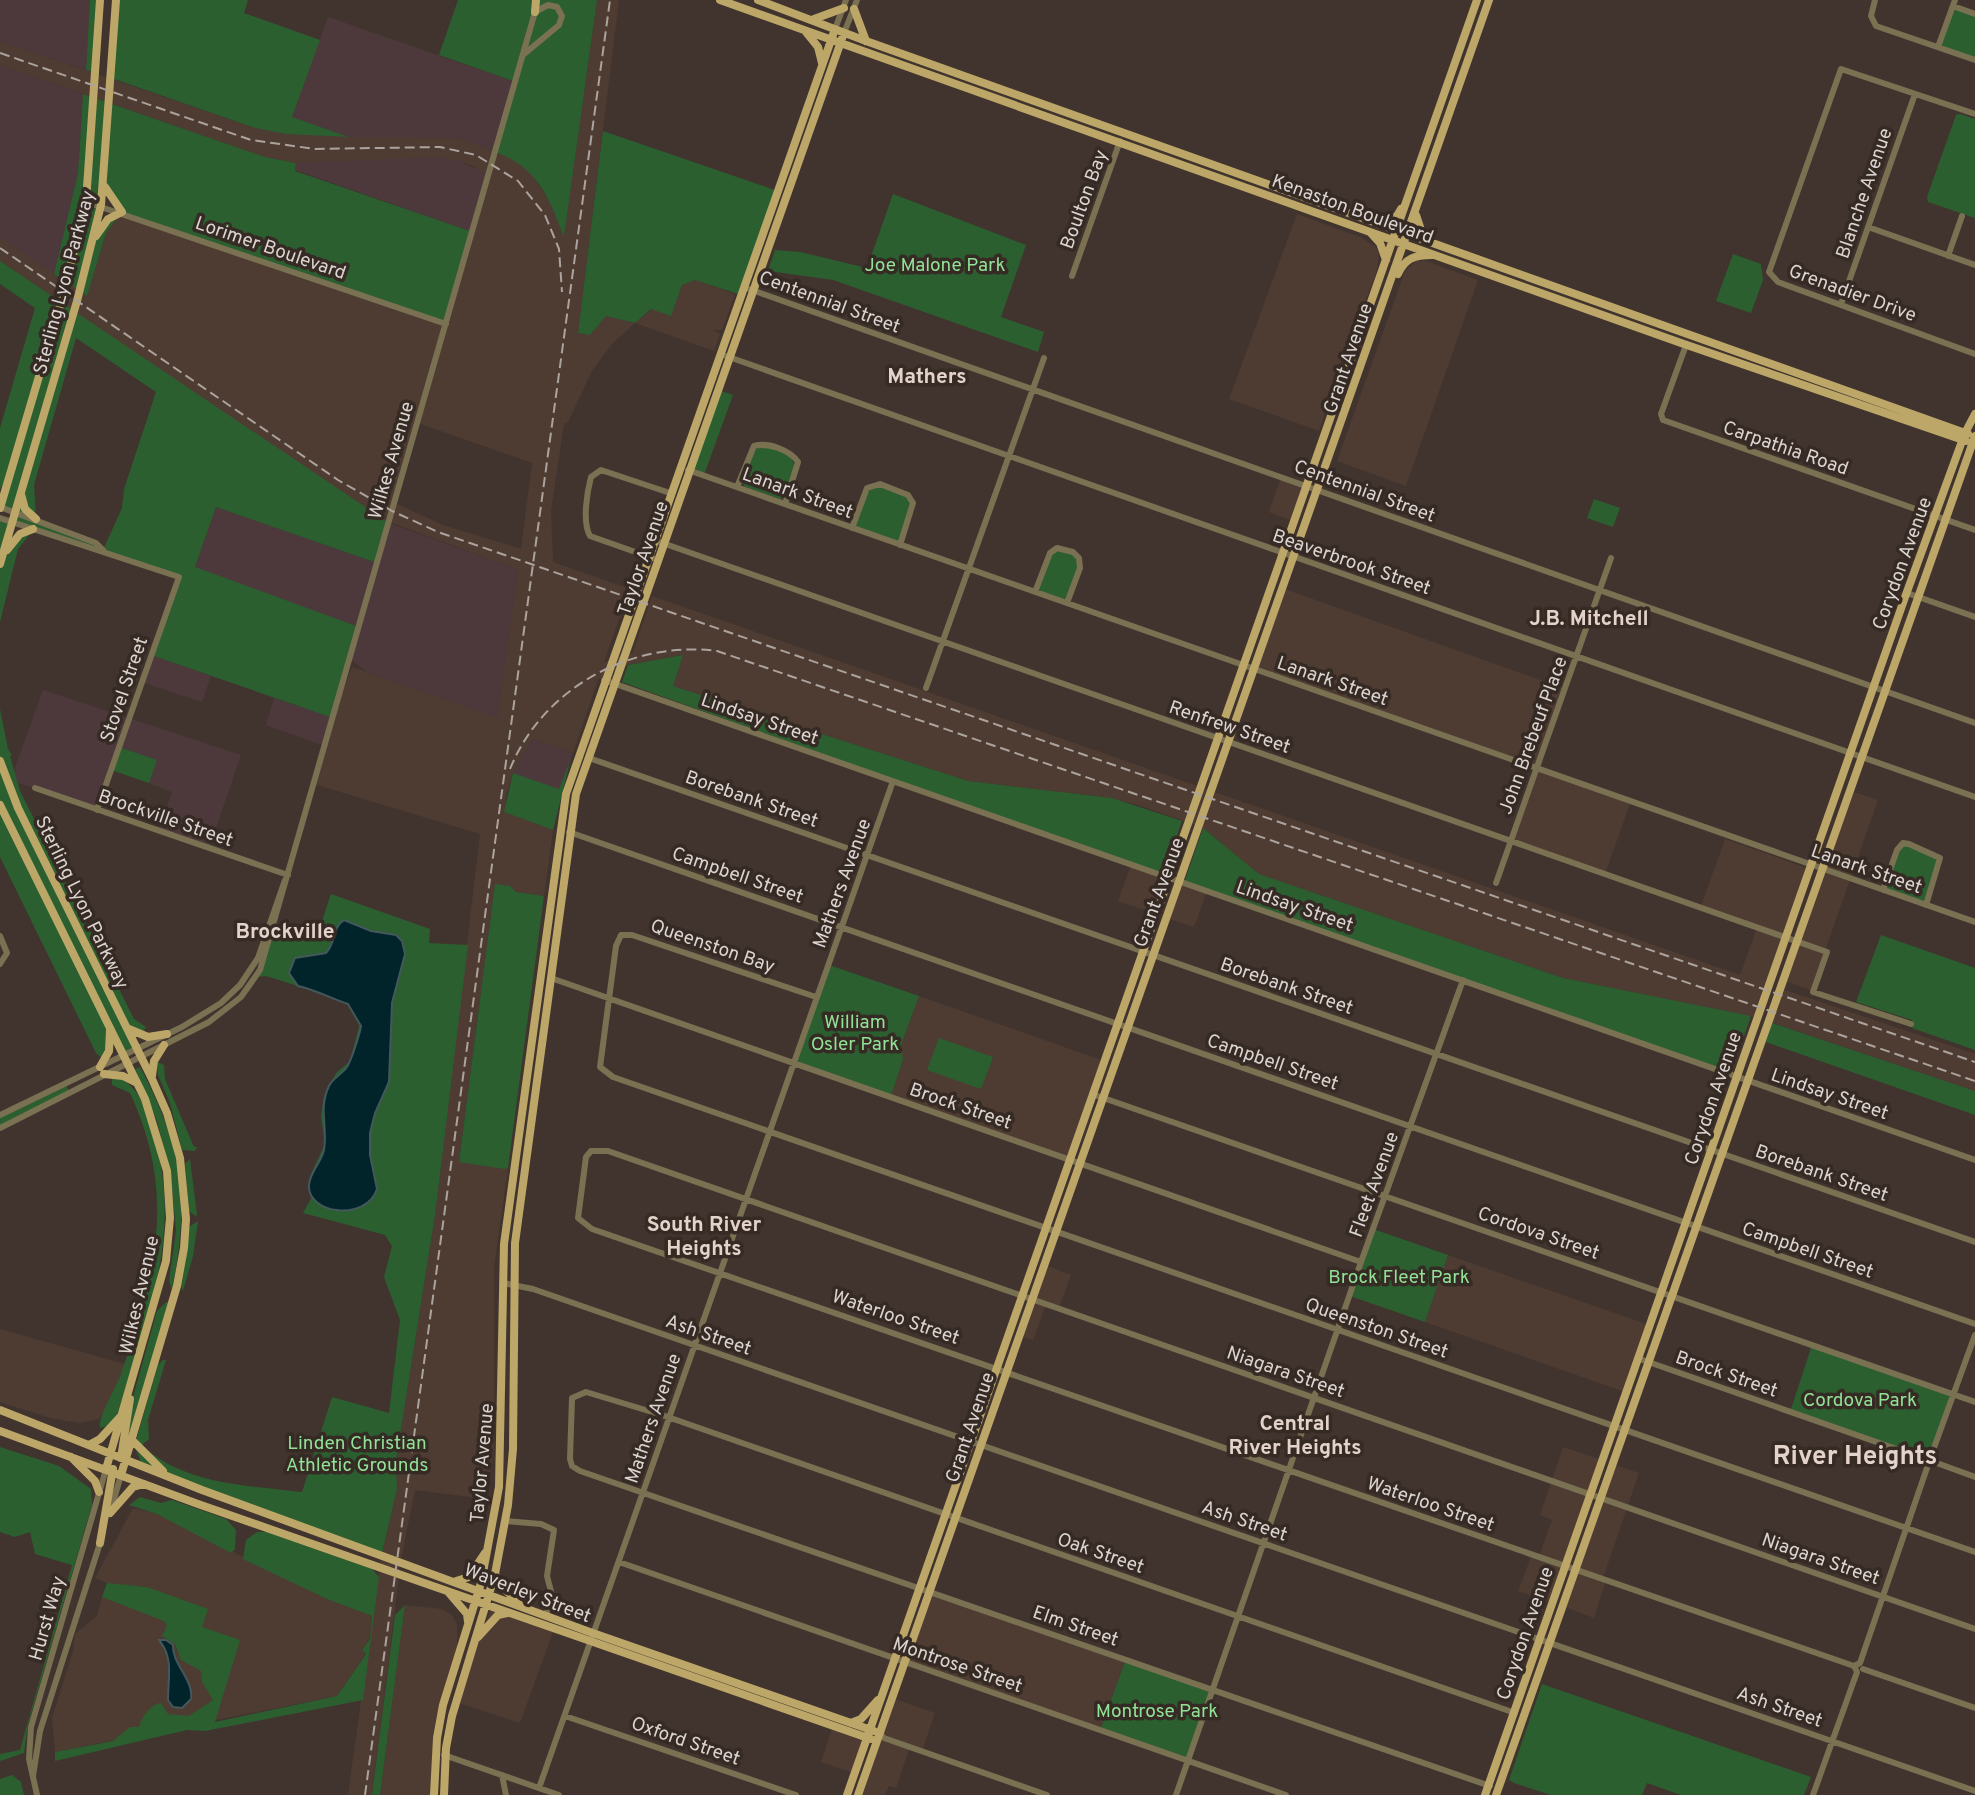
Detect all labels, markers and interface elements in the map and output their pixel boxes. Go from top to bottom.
street label: Blanche Avenue [1831,125,1898,262]
street label: Boulton Bay [1056,147,1114,253]
street label: Kenaston Boulevard [1268,169,1437,250]
street label: Sterling Lyon Parkway [29,188,101,377]
street label: Lorimer Boulevard [192,212,349,286]
park label: Joe Malone Park [864,254,1006,278]
street label: Grenadier Drive [1785,260,1920,328]
street label: Centennial Street [755,266,903,340]
street label: Grant Avenue [1319,300,1379,417]
district label: Mathers [887,364,967,391]
street label: Wilkes Avenue [364,399,420,522]
street label: Carpathia Road [1719,416,1851,482]
street label: Centennial Street [1290,455,1438,529]
street label: Lanark Street [739,463,856,525]
street label: Corydon Avenue [1868,494,1938,633]
street label: Taylor Avenue [613,498,675,619]
street label: Beaverbrook Street [1269,525,1434,601]
district label: J.B. Mitchell [1529,606,1649,633]
street label: Stovel Street [96,634,154,746]
street label: Lanark Street [1274,652,1391,712]
street label: John Brebeuf Place [1494,653,1574,818]
street label: Lindsay Street [697,689,821,751]
street label: Renfrew Street [1165,696,1293,760]
street label: Borebank Street [682,766,821,834]
street label: Brockville Street [95,785,236,853]
street label: Sterling Lyon Parkway [29,812,134,993]
street label: Mathers Avenue [808,816,877,952]
street label: Grant Avenue [1129,834,1191,951]
street label: Lanark Street [1808,840,1925,900]
street label: Campbell Street [668,842,806,910]
street label: Lindsay Street [1232,876,1356,938]
street label: Queenston Bay [647,914,778,979]
district label: Brockville [235,919,335,946]
street label: Borebank Street [1217,953,1356,1021]
park label: William Osler Park [811,1011,899,1057]
street label: Campbell Street [1203,1029,1341,1097]
street label: Corydon Avenue [1680,1029,1748,1169]
street label: Lindsay Street [1767,1064,1891,1126]
street label: Brock Street [906,1078,1015,1136]
street label: Fleet Avenue [1345,1129,1405,1241]
street label: Borebank Street [1752,1140,1891,1208]
street label: Cordova Street [1474,1202,1602,1266]
district label: South River Heights [647,1212,762,1263]
street label: Campbell Street [1738,1217,1876,1285]
street label: Wilkes Avenue [115,1234,165,1357]
park label: Brock Fleet Park [1328,1266,1470,1290]
street label: Waterloo Street [828,1285,962,1351]
street label: Queenston Street [1302,1293,1451,1365]
street label: Ash Street [662,1310,754,1362]
street label: Niagara Street [1223,1341,1348,1404]
street label: Brock Street [1672,1346,1781,1404]
street label: Mathers Avenue [620,1350,687,1487]
street label: Grant Avenue [941,1369,1001,1486]
park label: Cordova Park [1803,1389,1917,1413]
street label: Taylor Avenue [466,1402,500,1524]
district label: Central River Heights [1228,1411,1362,1462]
park label: Linden Christian Athletic Grounds [286,1432,428,1478]
district label: River Heights [1773,1441,1937,1474]
street label: Waterloo Street [1363,1472,1497,1538]
street label: Ash Street [1198,1496,1290,1548]
street label: Oak Street [1054,1528,1147,1580]
street label: Niagara Street [1758,1528,1883,1591]
street label: Waverley Street [460,1559,594,1629]
street label: Corydon Avenue [1492,1564,1560,1704]
street label: Hurst Way [24,1574,71,1664]
street label: Elm Street [1029,1601,1121,1653]
street label: Montrose Street [889,1632,1025,1699]
street label: Ash Street [1733,1682,1825,1734]
park label: Montrose Park [1096,1700,1218,1724]
street label: Oxford Street [628,1712,743,1772]

